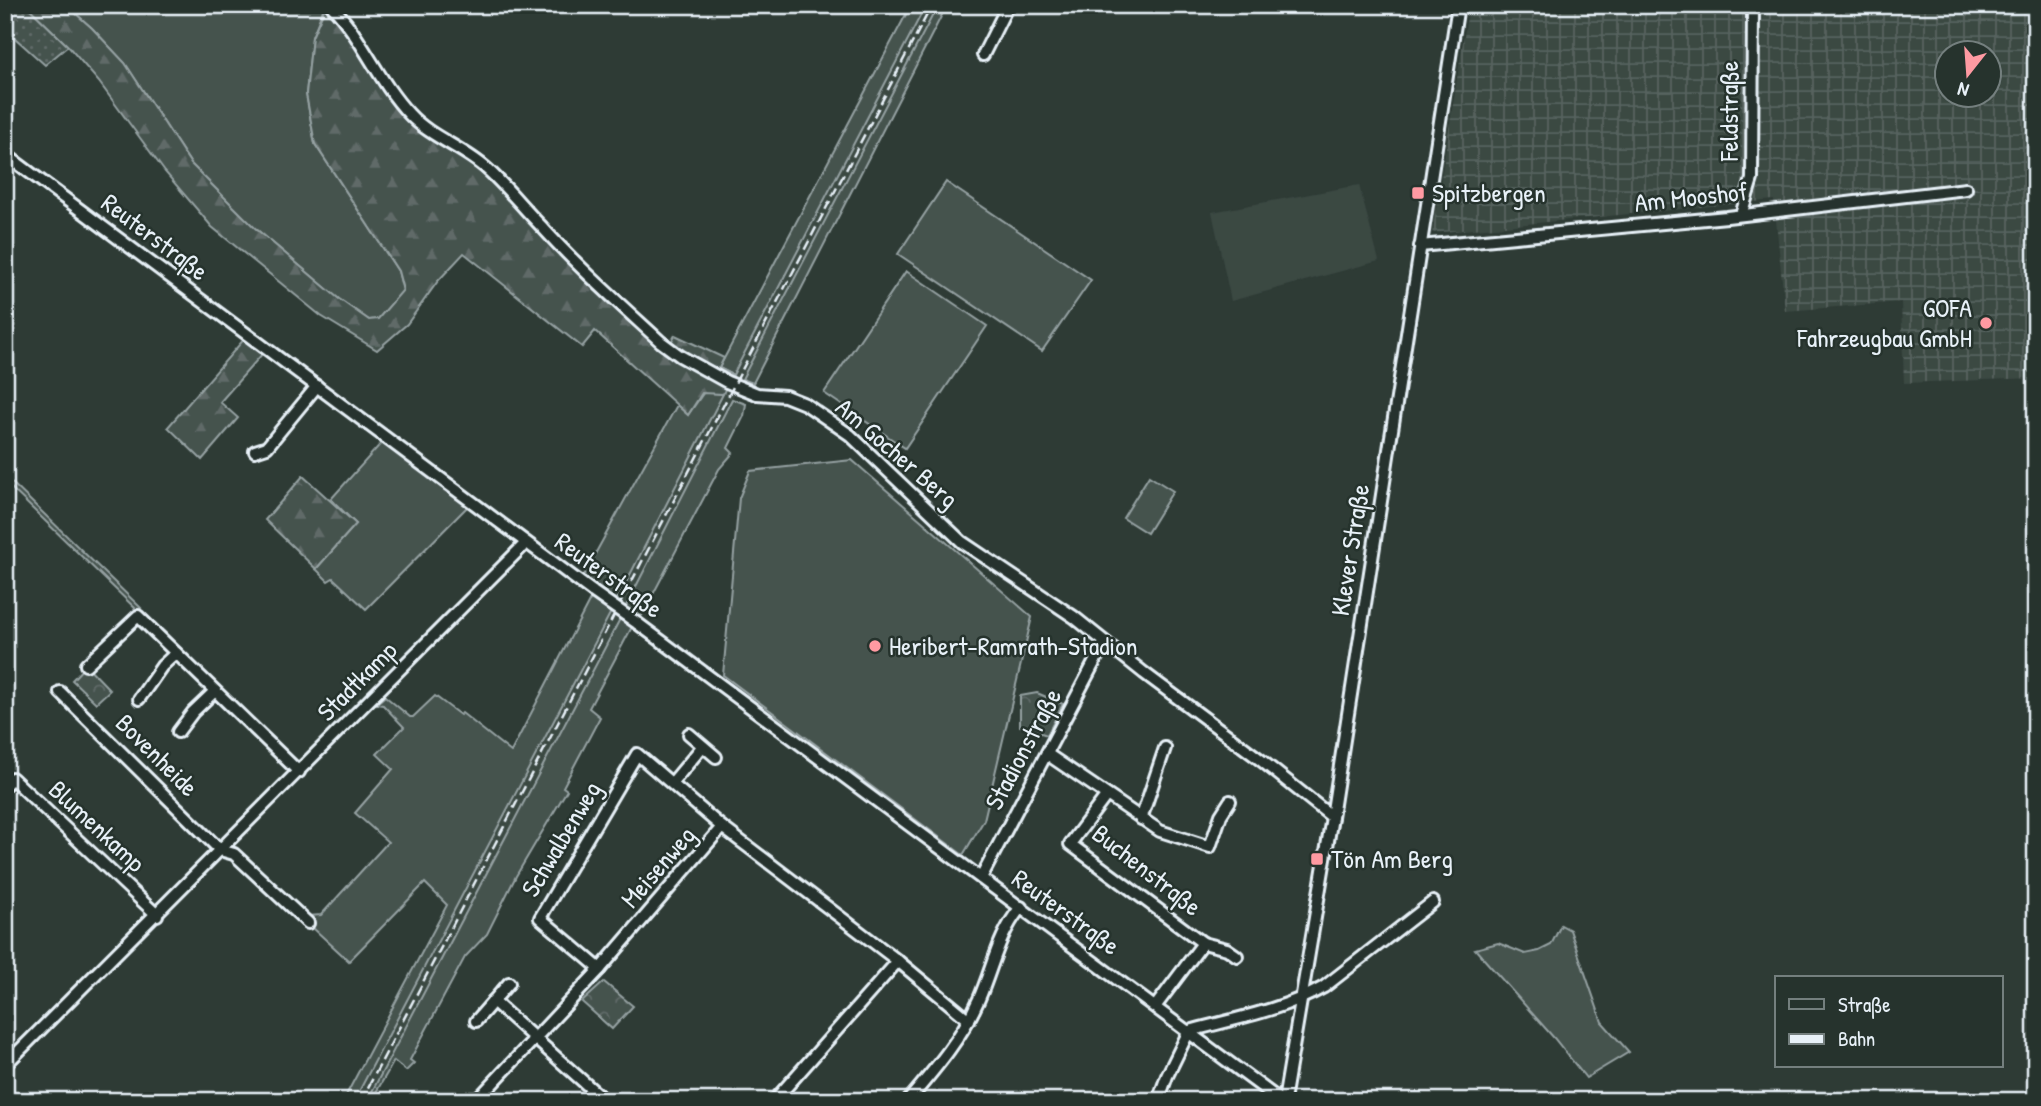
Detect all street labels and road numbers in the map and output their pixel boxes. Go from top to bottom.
street label: Feldstraße [1711,61,1746,162]
street label: Am Mooshof [1633,173,1750,220]
street label: Reuterstraße [95,185,216,288]
street label: Am Gocher Berg [829,390,966,516]
street label: Klever Straße [1322,482,1377,618]
street label: Reuterstraße [548,524,670,626]
street label: Stadtkamp [309,633,404,728]
street label: Stadionstraße [976,682,1069,815]
street label: Bovenheide [108,706,206,804]
street label: Blumenkamp [41,772,153,879]
street label: Schwalbenweg [512,775,609,903]
street label: Buchenstraße [1085,816,1209,923]
street label: Meisenweg [612,818,703,915]
street label: Reuterstraße [1005,861,1127,963]

